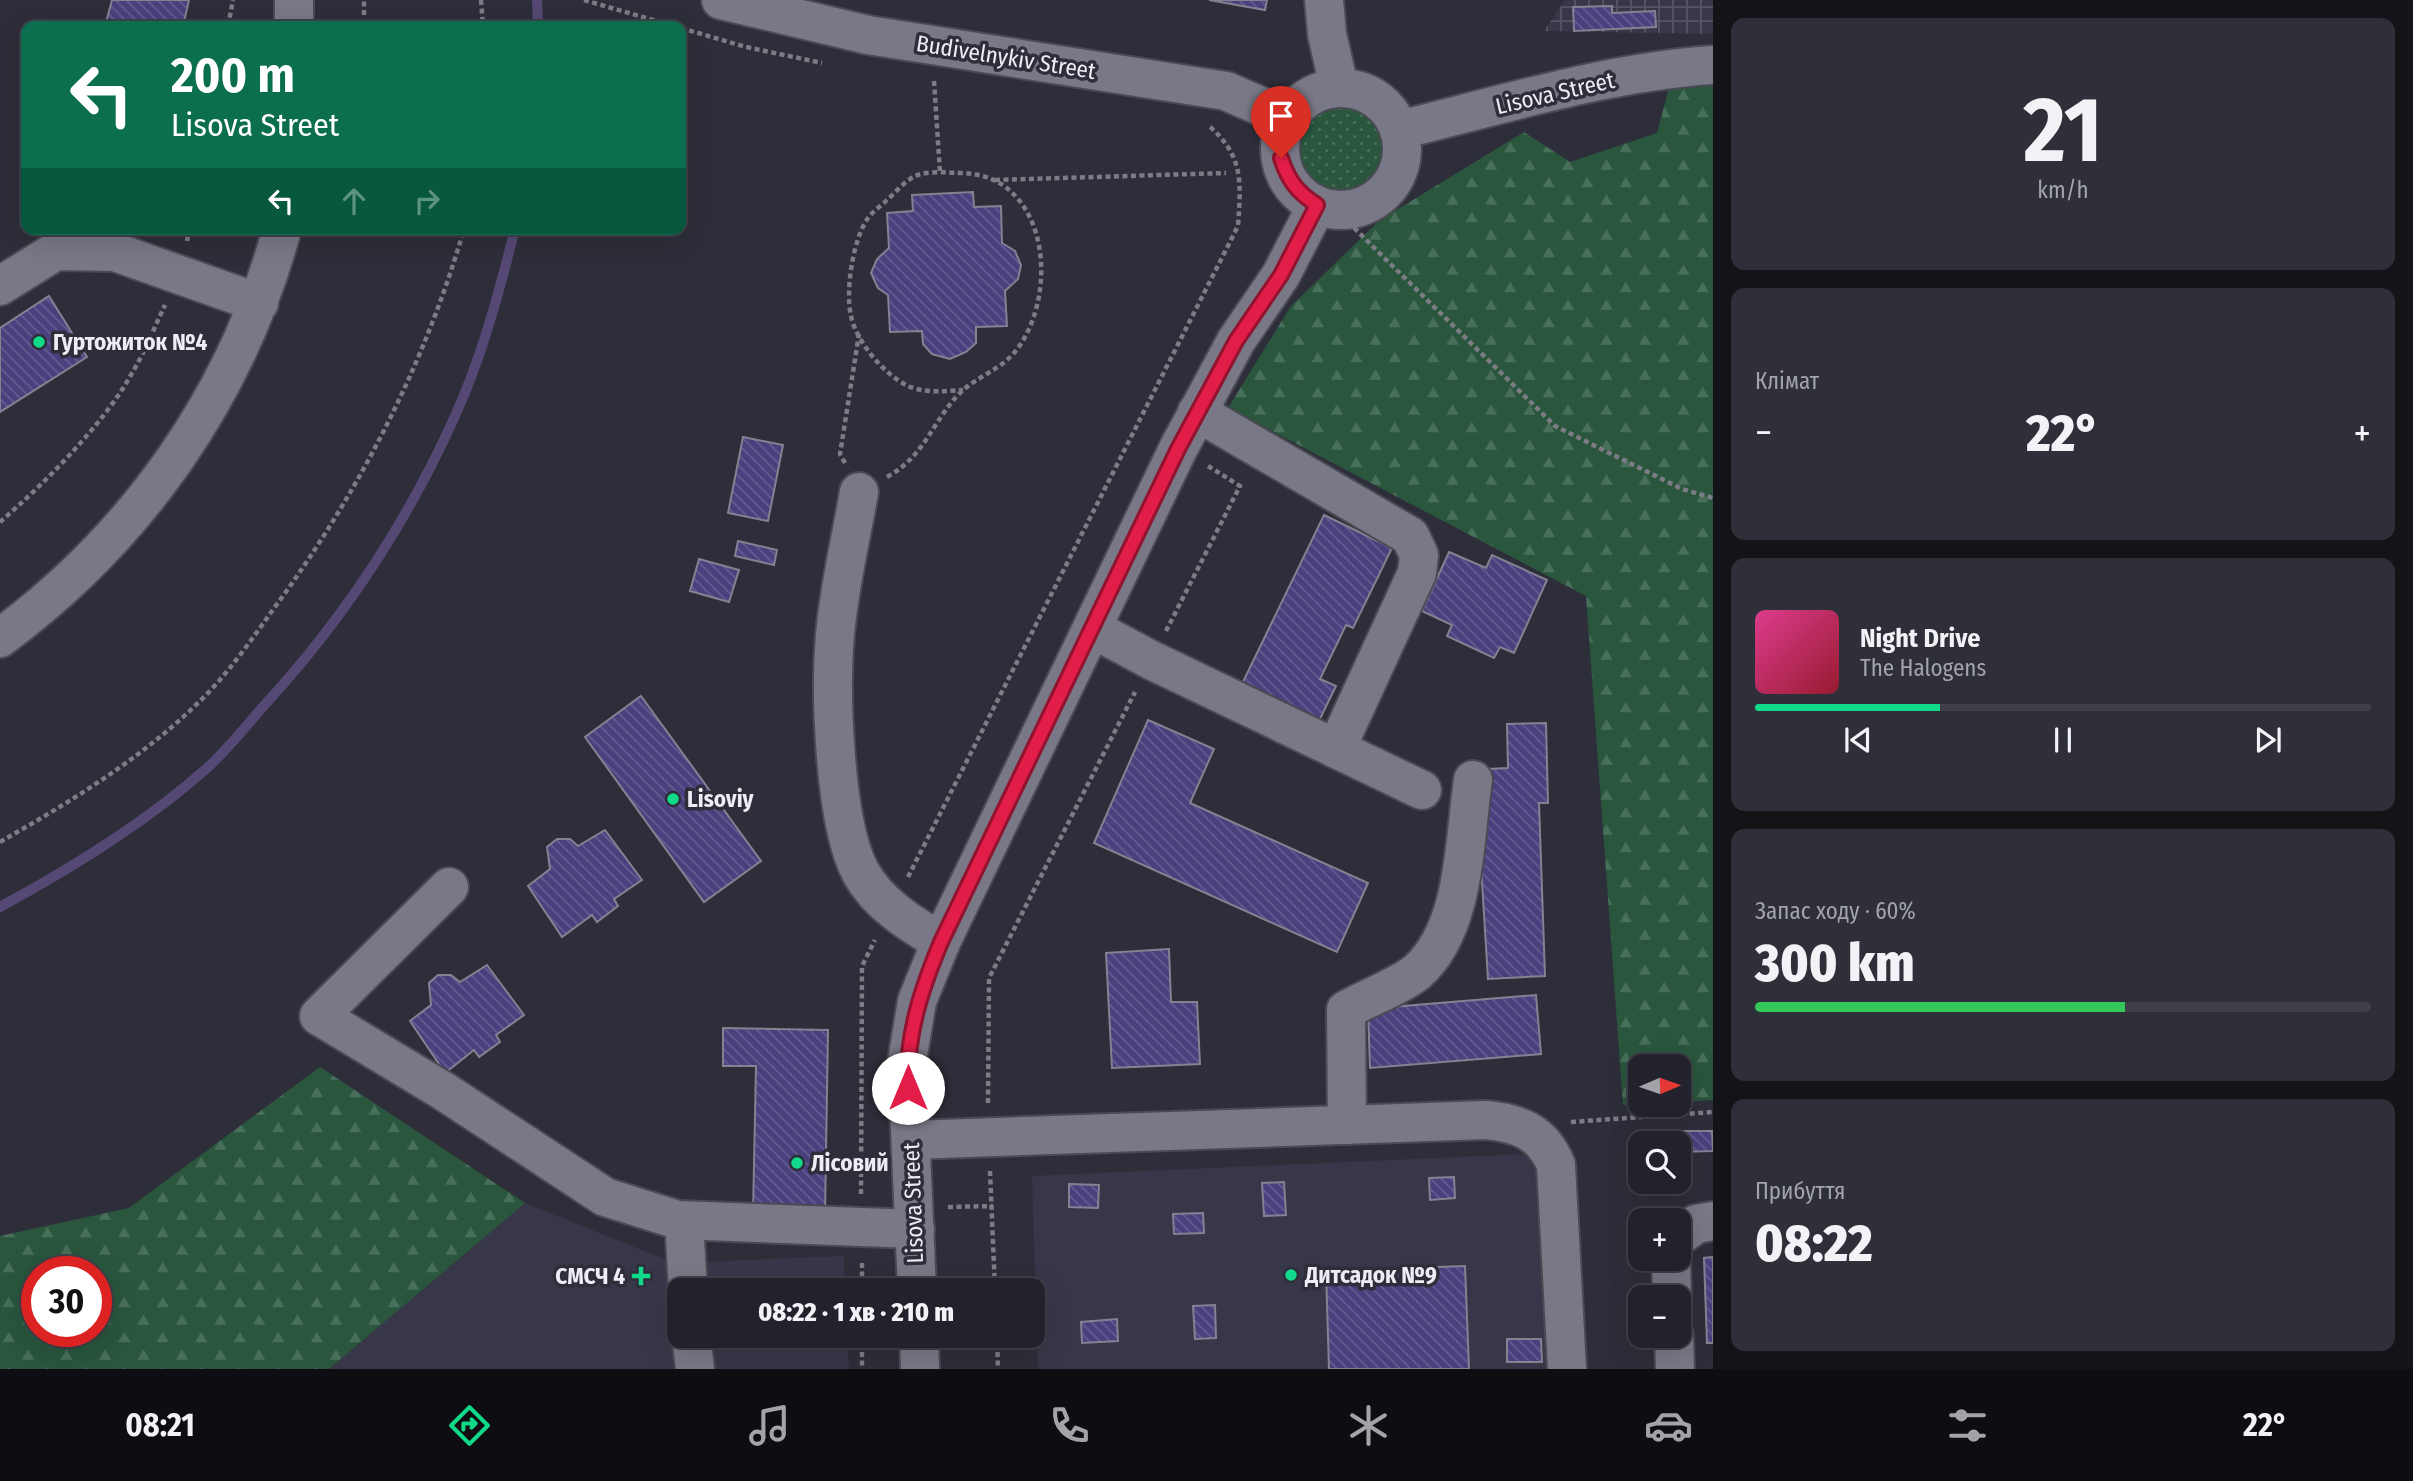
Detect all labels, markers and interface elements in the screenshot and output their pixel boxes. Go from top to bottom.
street label: Budivelnykiv Street [914,29,1098,85]
text: 200 m [171,46,295,105]
icon: left [56,49,147,140]
street label: Lisova Street [1493,66,1618,120]
text: 21 [2023,76,2103,185]
pin [1251,86,1311,158]
icon: arrive [1262,97,1300,135]
text: Lisova Street [171,106,339,144]
text: km/h [2037,176,2089,204]
icon: left [262,182,300,220]
icon: ahead [335,182,373,220]
icon: right [408,182,446,220]
place label: Гуртожиток №4 [53,328,207,356]
marker: Гуртожиток №4 [31,334,47,350]
text: Клімат [1755,367,1819,395]
text: 22° [2026,402,2100,465]
text: − [1755,410,1772,456]
text: + [2354,410,2371,456]
text: Night Drive [1860,623,1980,654]
text: The Halogens [1860,654,1986,682]
icon: previous [1839,721,1877,759]
icon: pause [2044,721,2082,759]
icon: next [2249,721,2287,759]
place label: Lisoviy [687,785,755,813]
marker: Lisoviy [665,791,681,807]
text: Запас ходу · 60% [1755,897,1916,925]
text: 300 km [1755,932,1915,995]
position arrow [871,1051,945,1125]
north arrow [1628,1054,1690,1116]
map controls [1628,1054,1691,1348]
button: search [1628,1131,1691,1194]
street label: Lisova Street [897,1142,929,1264]
place label: Лісовий [811,1149,889,1177]
marker: Лісовий [789,1155,805,1171]
text: Прибуття [1755,1177,1845,1205]
button: + [1628,1208,1691,1271]
text: 08:22 [1755,1212,1873,1275]
speed limit sign: 30 [21,1256,112,1347]
place label: Дитсадок №9 [1304,1261,1437,1289]
place label: СМСЧ 4 [555,1262,625,1290]
marker: СМСЧ 4 [631,1266,651,1286]
marker: Дитсадок №9 [1283,1267,1299,1283]
button: − [1628,1285,1691,1348]
text: 08:22 · 1 хв · 210 m [758,1297,954,1328]
icon: directions [445,1401,494,1450]
icon: music [745,1401,794,1450]
icon: phone [1045,1401,1094,1450]
icon: climate [1344,1401,1393,1450]
icon: car [1644,1401,1693,1450]
icon: filters [1943,1401,1992,1450]
text: 08:21 [125,1406,195,1444]
text: 22° [2243,1406,2288,1444]

